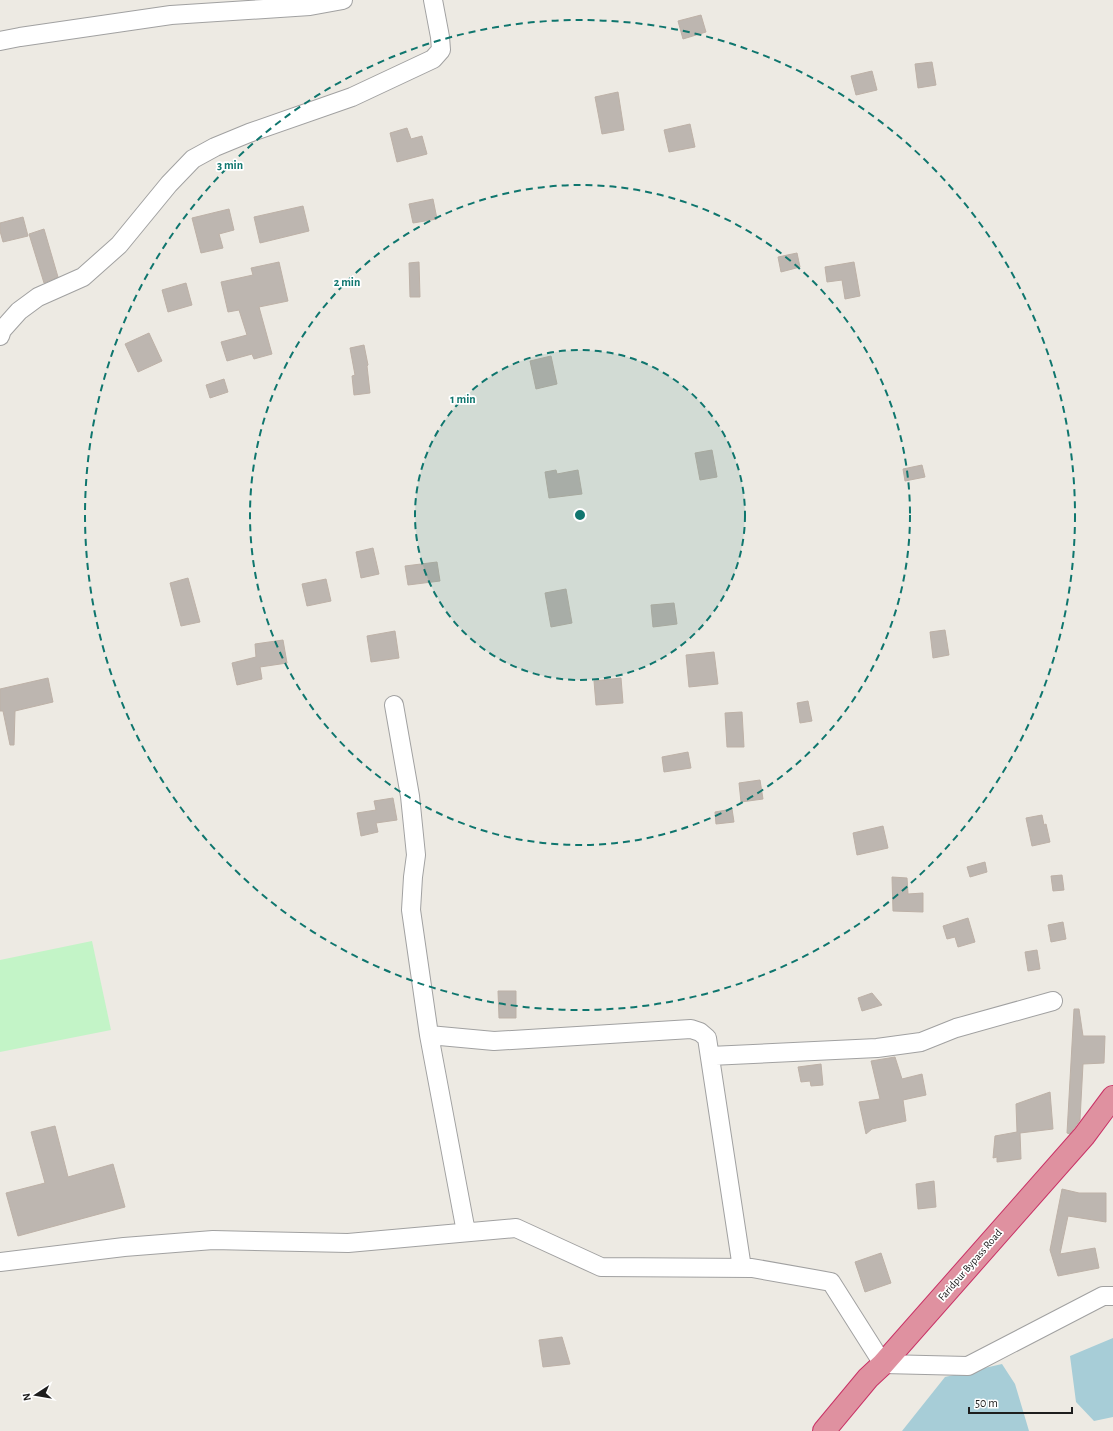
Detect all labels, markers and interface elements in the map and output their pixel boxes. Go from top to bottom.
text: 3 min [217,159,243,171]
text: 2 min [334,276,360,288]
text: 1 min [450,393,476,405]
centre of rings [573,508,587,522]
street label: Faridpur Bypass Road [936,1227,1004,1303]
north arrow [16,1375,56,1415]
scale bar [969,1389,1072,1415]
text: N [21,1392,33,1402]
text: 50 m [975,1397,998,1409]

